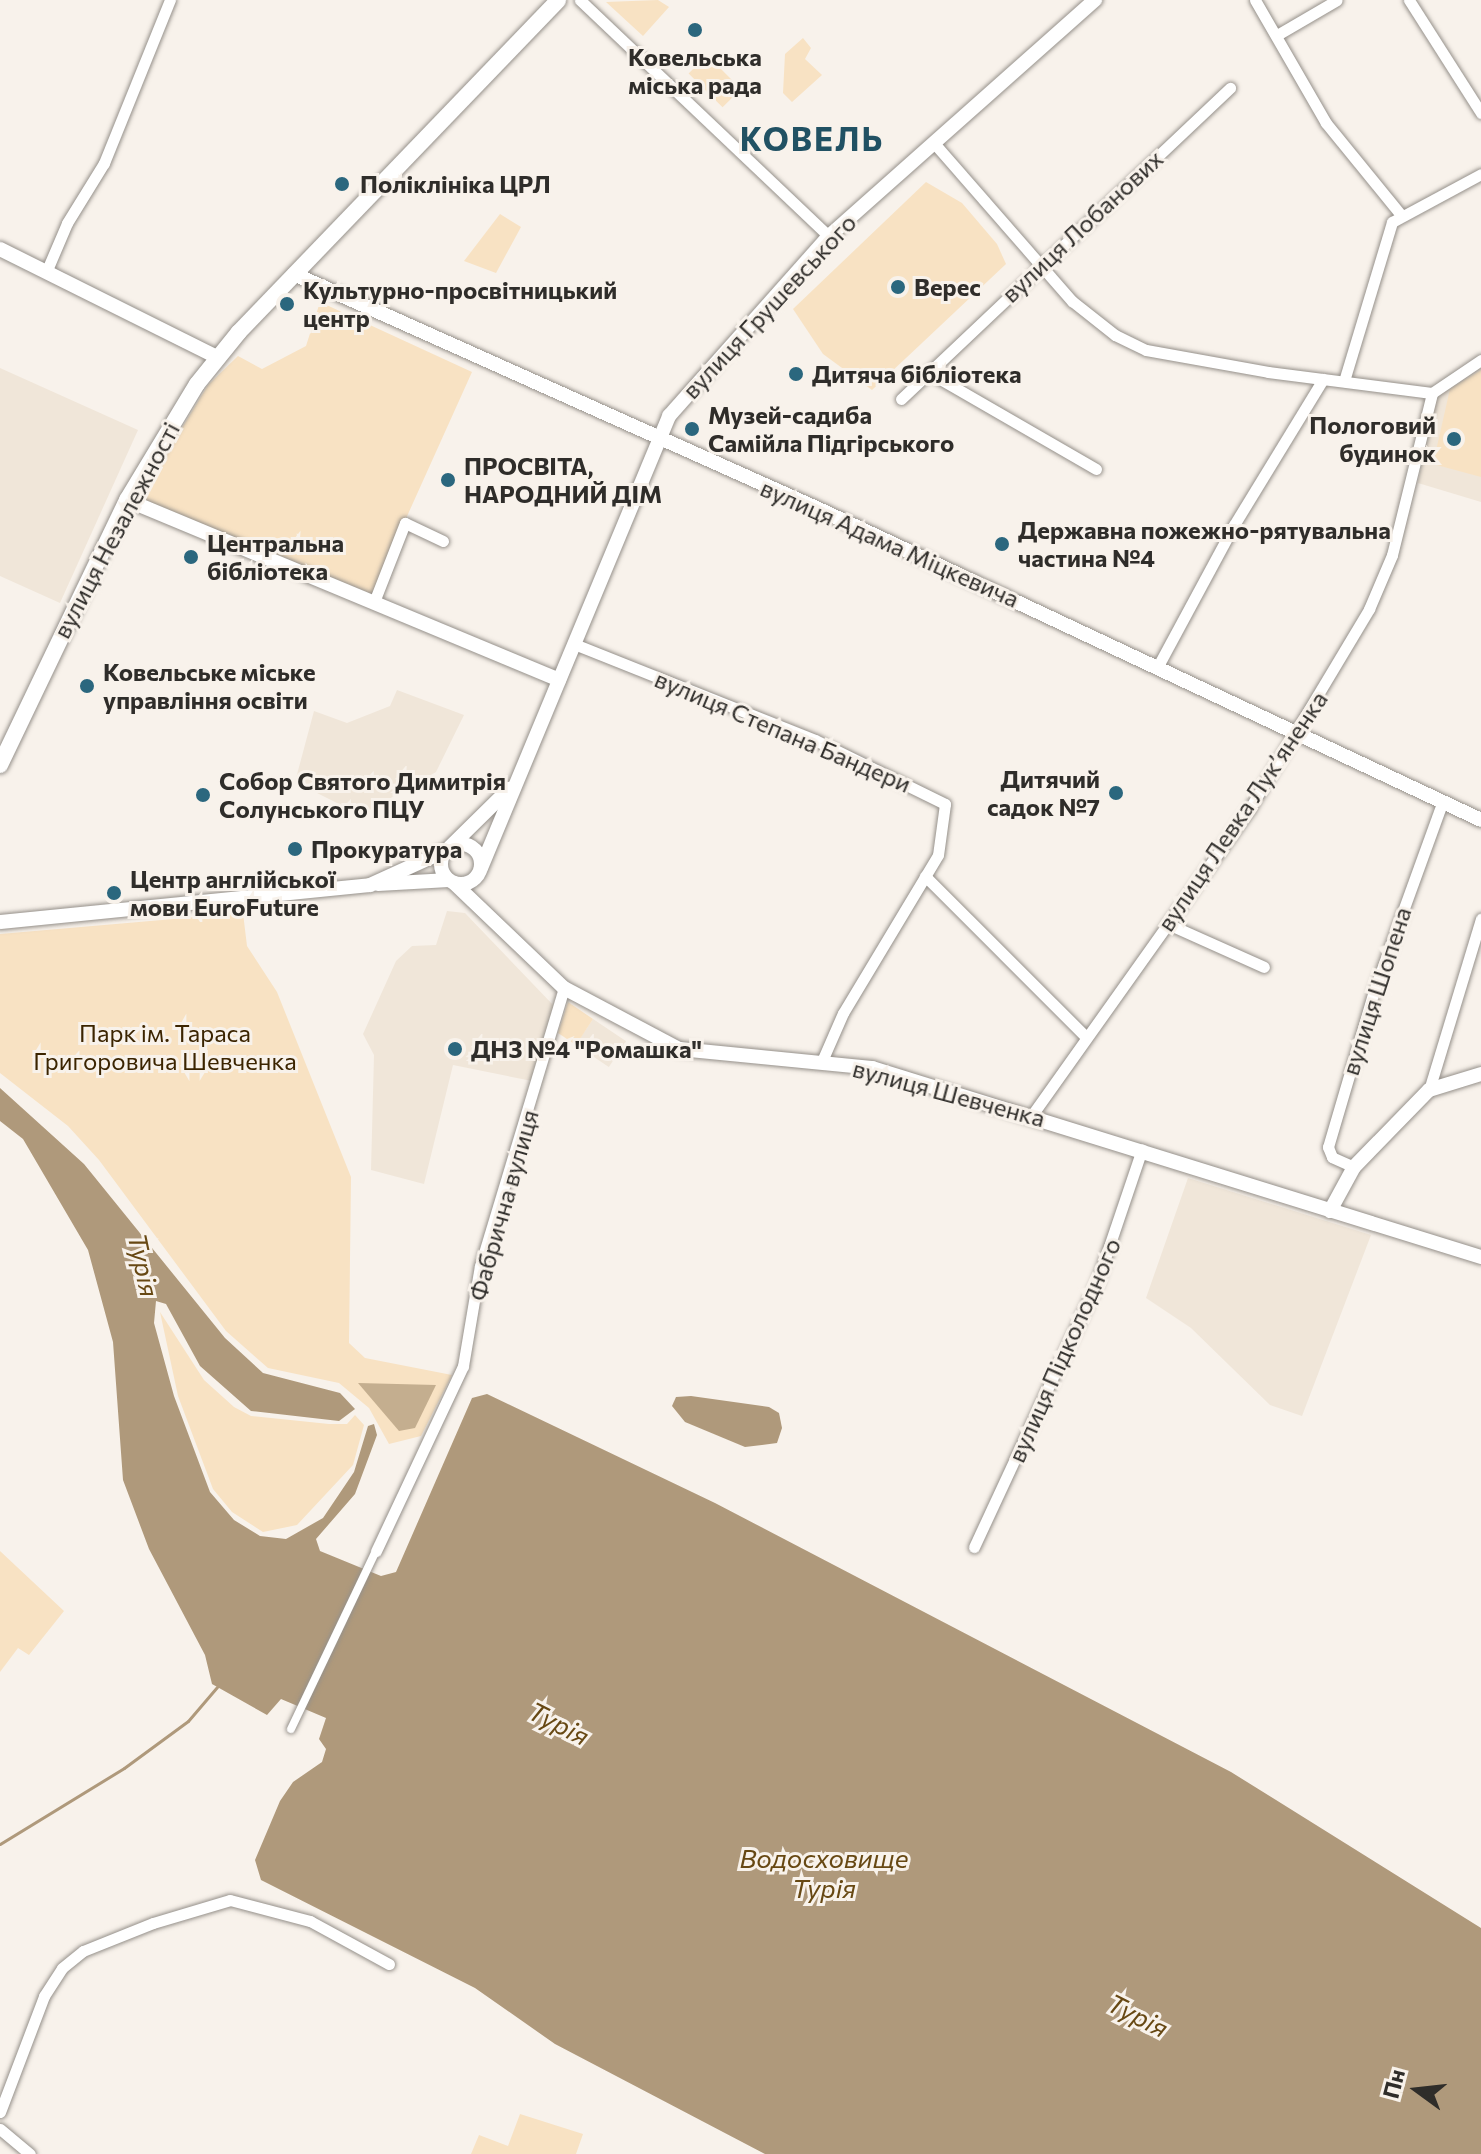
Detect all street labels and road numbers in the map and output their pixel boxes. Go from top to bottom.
street label: вулиця Лобанових [995,144,1169,308]
street label: вулиця Грушевського [676,208,862,404]
street label: вулиця Незалежності [47,417,185,643]
street label: вулиця Адама Міцкевича [756,473,1024,613]
street label: вулиця Степана Бандери [651,664,915,798]
street label: вулиця Левка Лукʼяненка [1151,686,1333,936]
street label: вулиця Шопена [1335,903,1417,1079]
street label: вулиця Шевченка [850,1053,1048,1133]
street label: Фабрична вулиця [462,1106,544,1304]
street label: вулиця Підколодного [1002,1233,1126,1467]

